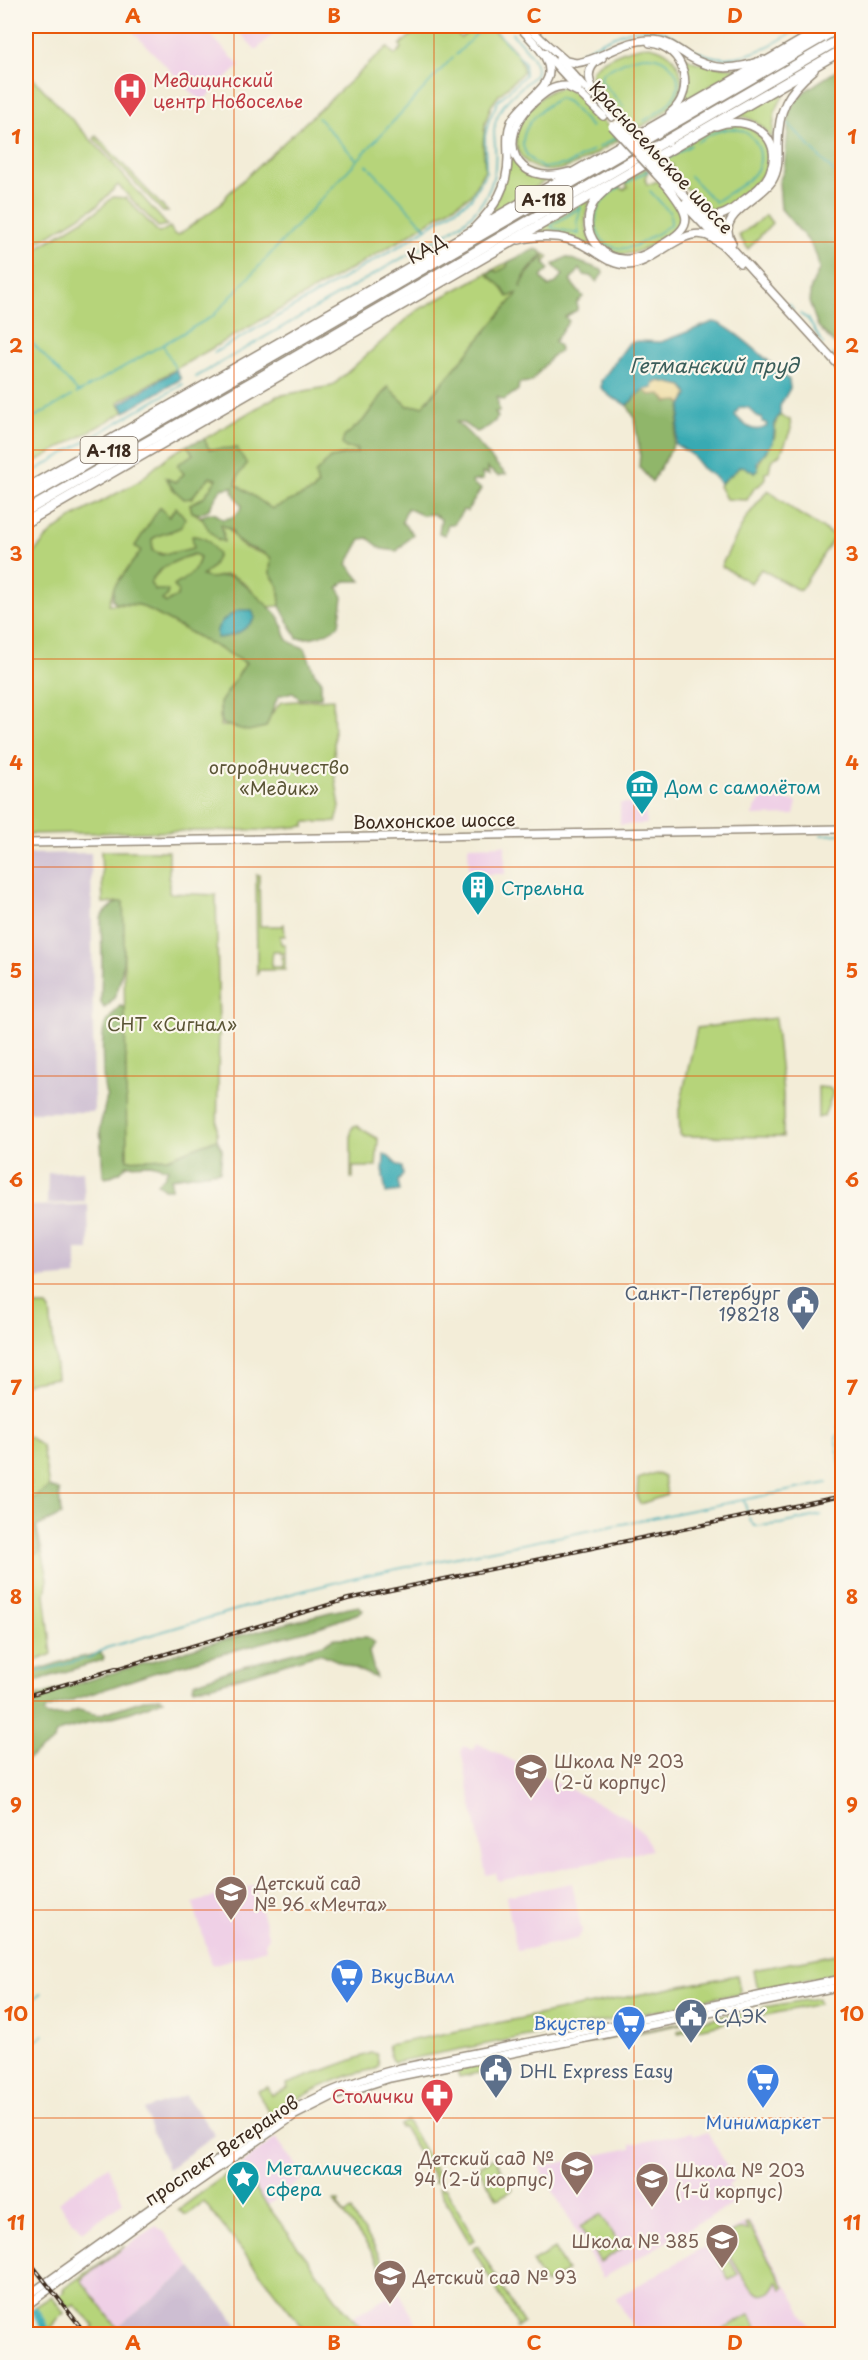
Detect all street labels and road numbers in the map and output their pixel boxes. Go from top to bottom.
street label: Красносельское шоссе [584,74,740,240]
road number: А-118 [516,186,572,212]
street label: КАД [402,226,450,270]
road number: А-118 [80,437,138,463]
street label: Волхонское шоссе [352,805,516,835]
street label: проспект Ветеранов [139,2088,303,2212]

